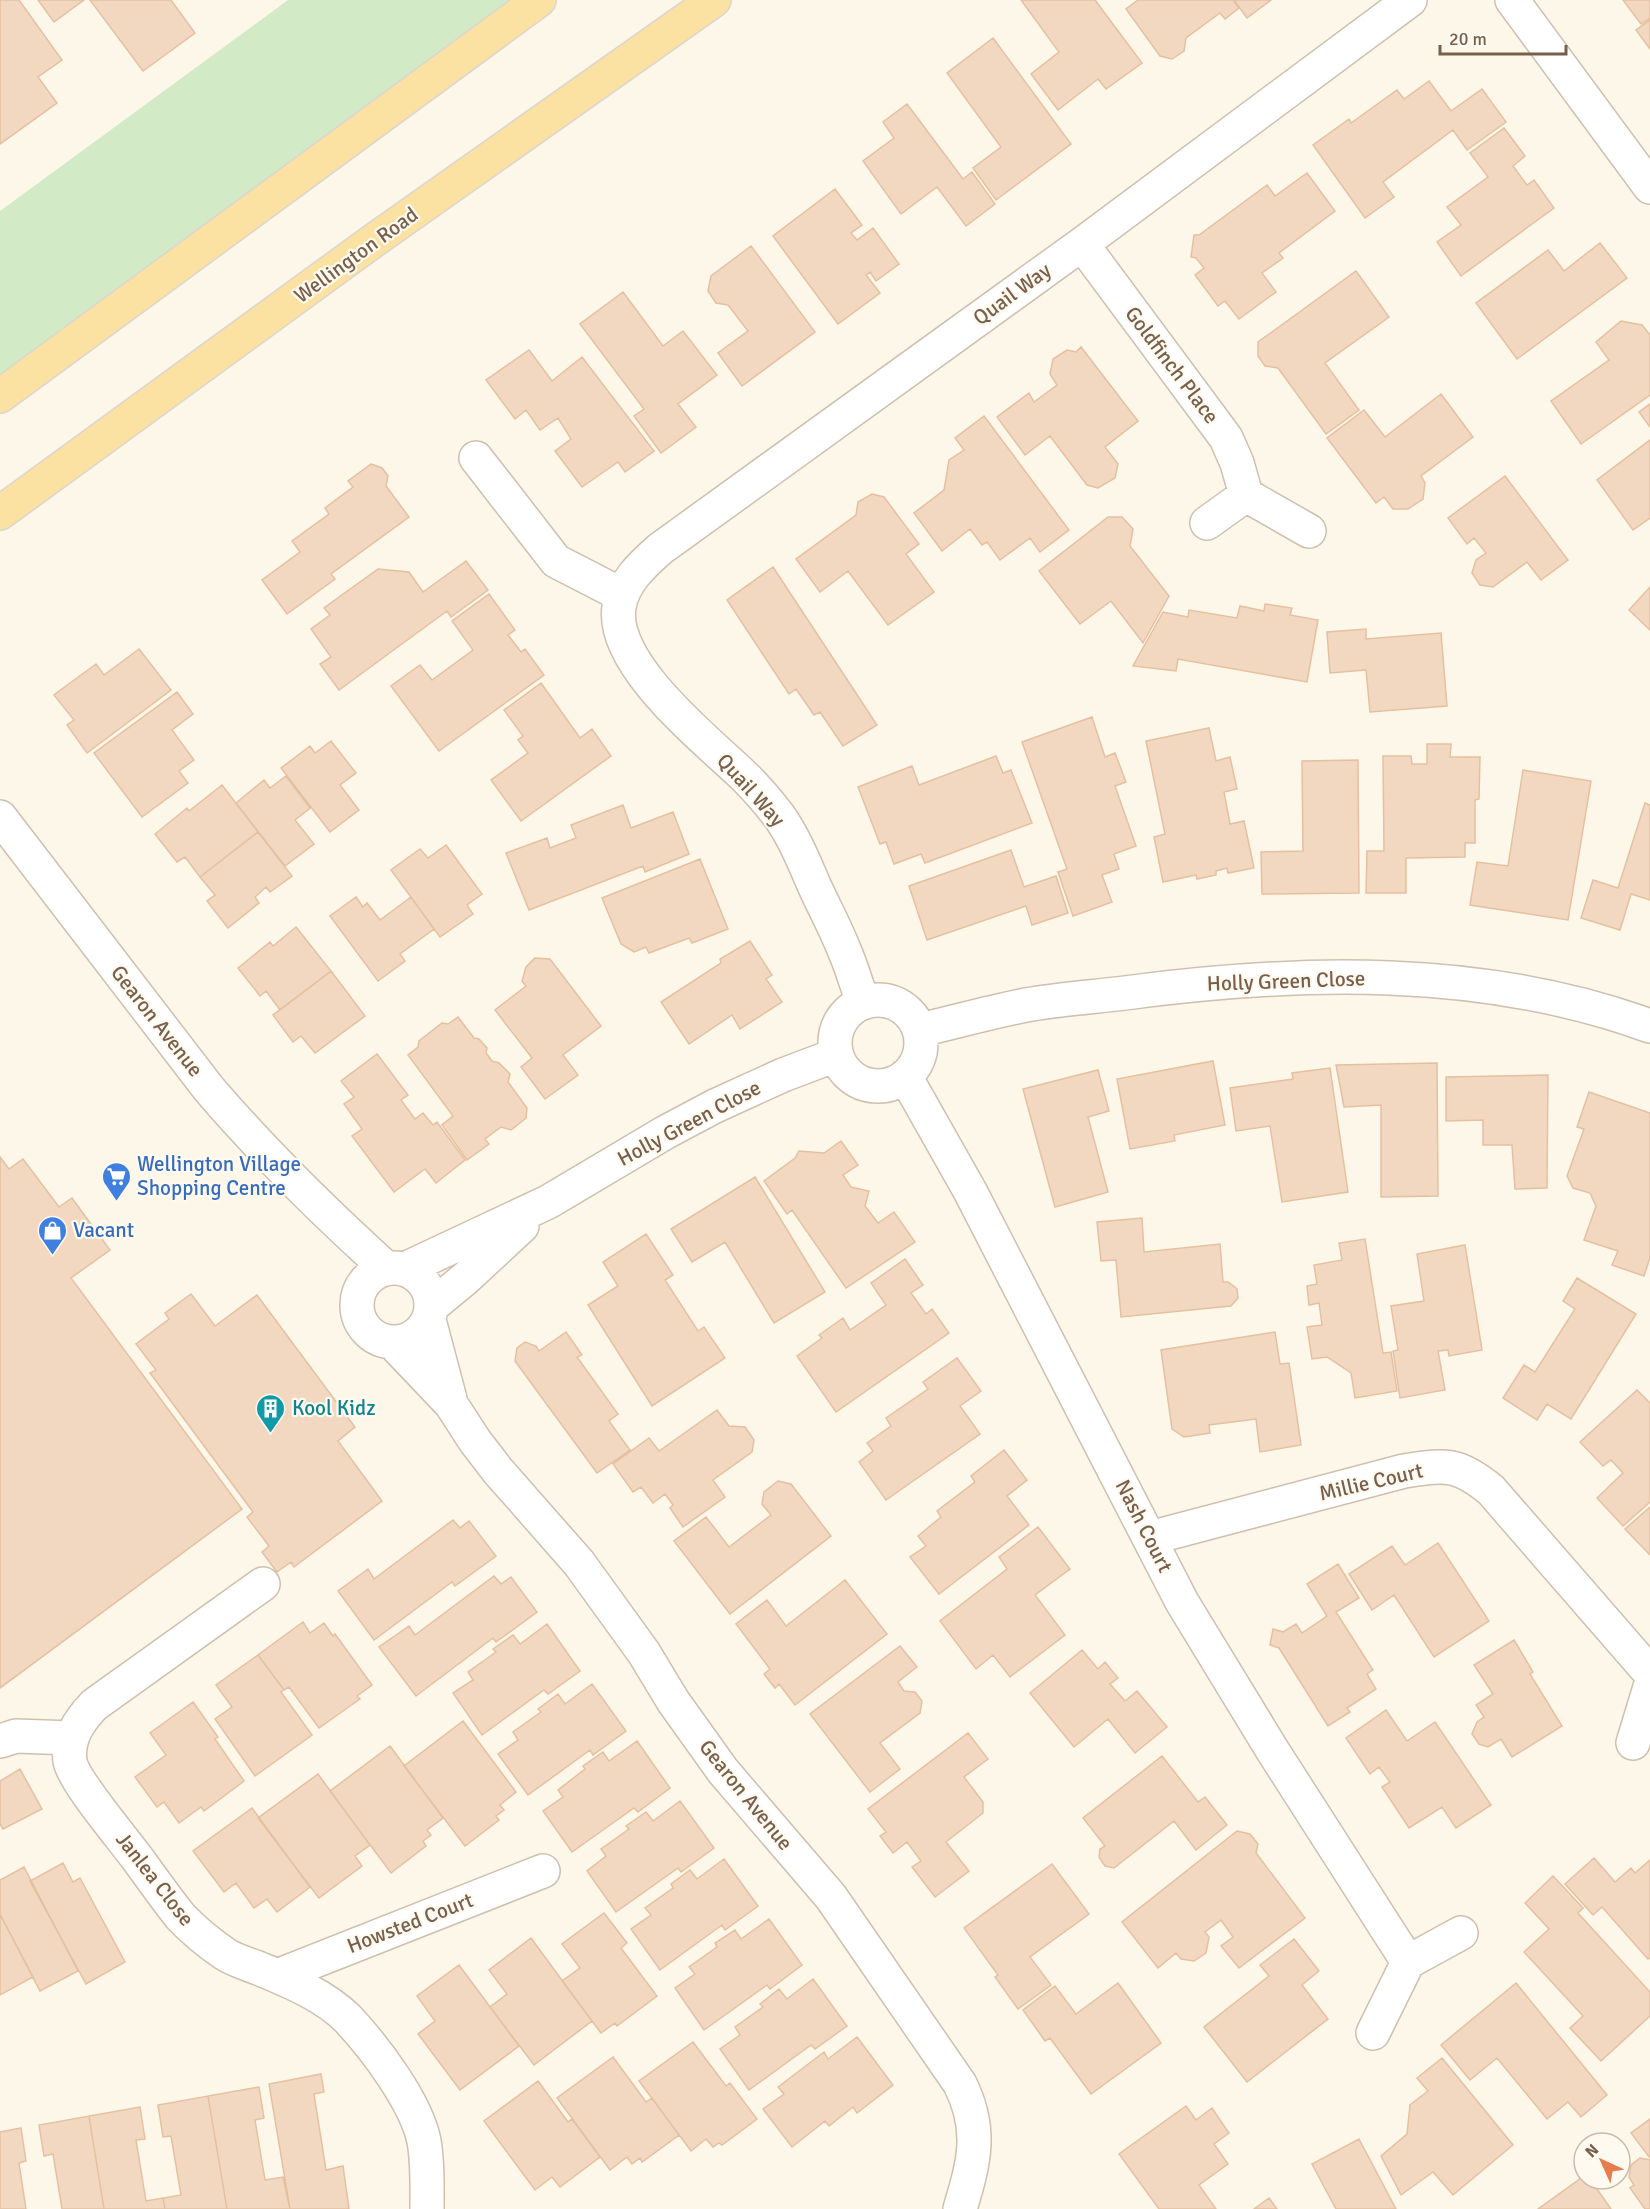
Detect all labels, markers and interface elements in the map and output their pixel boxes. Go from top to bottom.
scale bar [1440,18,1566,56]
text: 20 m [1449,28,1487,50]
street label: Wellington Road [289,201,423,309]
street label: Quail Way [968,257,1056,331]
street label: Goldfinch Place [1119,301,1225,429]
street label: Quail Way [711,748,791,832]
street label: Gearon Avenue [105,960,209,1082]
street label: Holly Green Close [1206,965,1366,997]
street label: Holly Green Close [613,1074,765,1172]
place label: Wellington Village Shopping Centre [137,1151,301,1201]
supermarket icon: Wellington Village Shopping Centre [100,1160,132,1202]
shop icon: Vacant [36,1214,68,1256]
place label: Vacant [73,1217,134,1243]
building icon: Kool Kidz [255,1392,287,1434]
place label: Kool Kidz [292,1395,376,1421]
street label: Millie Court [1316,1457,1426,1507]
street label: Nash Court [1110,1475,1178,1577]
street label: Gearon Avenue [694,1734,798,1856]
street label: Janlea Close [110,1827,200,1931]
street label: Howsted Court [343,1887,477,1959]
north arrow [1572,2131,1632,2191]
text: N [1581,2140,1603,2162]

